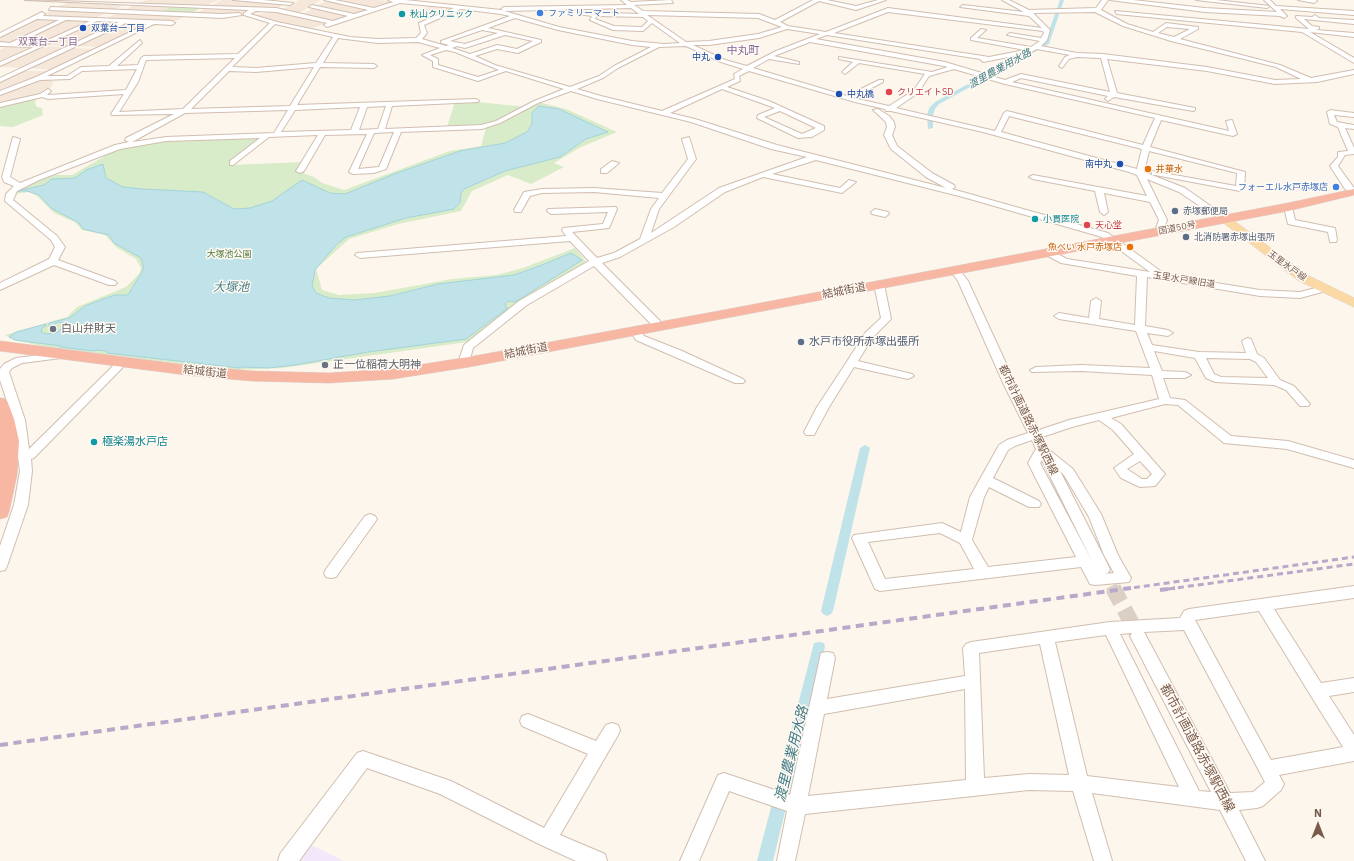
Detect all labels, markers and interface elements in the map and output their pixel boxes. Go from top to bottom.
marker: ファミリーマート [535,8,545,18]
place label: ファミリーマート [548,8,620,18]
marker: 秋山クリニック [397,9,407,19]
place label: 秋山クリニック [410,9,473,19]
marker: 双葉台一丁目 [78,23,88,33]
place label: 双葉台一丁目 [91,23,145,33]
district label: 双葉台一丁目 [18,36,78,48]
district label: 中丸町 [727,44,759,58]
water label: 渡里農業用水路 [966,47,1034,91]
place label: 中丸 [692,52,710,62]
marker: 中丸 [713,52,723,62]
marker: クリエイトSD [884,87,894,97]
place label: クリエイトSD [897,87,953,97]
marker: 中丸橋 [834,89,844,99]
place label: 中丸橋 [847,89,874,99]
place label: 南中丸 [1085,159,1112,169]
marker: 南中丸 [1115,159,1125,169]
marker: 井華水 [1143,164,1153,174]
place label: 井華水 [1156,164,1183,174]
place label: フォーエル水戸赤塚店 [1238,182,1328,192]
marker: フォーエル水戸赤塚店 [1331,182,1341,192]
marker: 赤塚郵便局 [1170,206,1180,216]
place label: 赤塚郵便局 [1183,206,1228,216]
marker: 小貫医院 [1030,214,1040,224]
place label: 小貫医院 [1043,214,1079,224]
street label: 国道50号 [1157,219,1197,237]
marker: 天心堂 [1082,220,1092,230]
place label: 天心堂 [1095,220,1122,230]
marker: 北消防署赤塚出張所 [1181,232,1191,242]
place label: 北消防署赤塚出張所 [1194,232,1275,242]
place label: 魚べい 水戸赤塚店 [1048,242,1122,252]
marker: 魚べい 水戸赤塚店 [1125,242,1135,252]
street label: 玉里水戸線 [1266,248,1308,284]
park label: 大塚池公園 [207,249,251,259]
street label: 玉里水戸線旧道 [1152,270,1216,290]
street label: 結城街道 [821,280,867,302]
water label: 大塚池 [213,281,249,295]
place label: 白山弁財天 [61,322,116,336]
marker: 白山弁財天 [48,324,58,334]
place label: 水戸市役所赤塚出張所 [809,335,919,349]
marker: 水戸市役所赤塚出張所 [796,337,806,347]
street label: 結城街道 [503,340,549,362]
place label: 正一位稲荷大明神 [333,358,421,372]
marker: 正一位稲荷大明神 [320,360,330,370]
street label: 結城街道 [182,363,228,381]
street label: 都市計画道路赤塚駅西線 [996,363,1060,477]
place label: 極楽湯水戸店 [102,435,168,449]
marker: 極楽湯水戸店 [89,437,99,447]
street label: 都市計画道路赤塚駅西線 [1157,681,1237,815]
water label: 渡里農業用水路 [772,704,812,804]
north arrow [1298,805,1338,845]
text: N [1314,806,1322,820]

